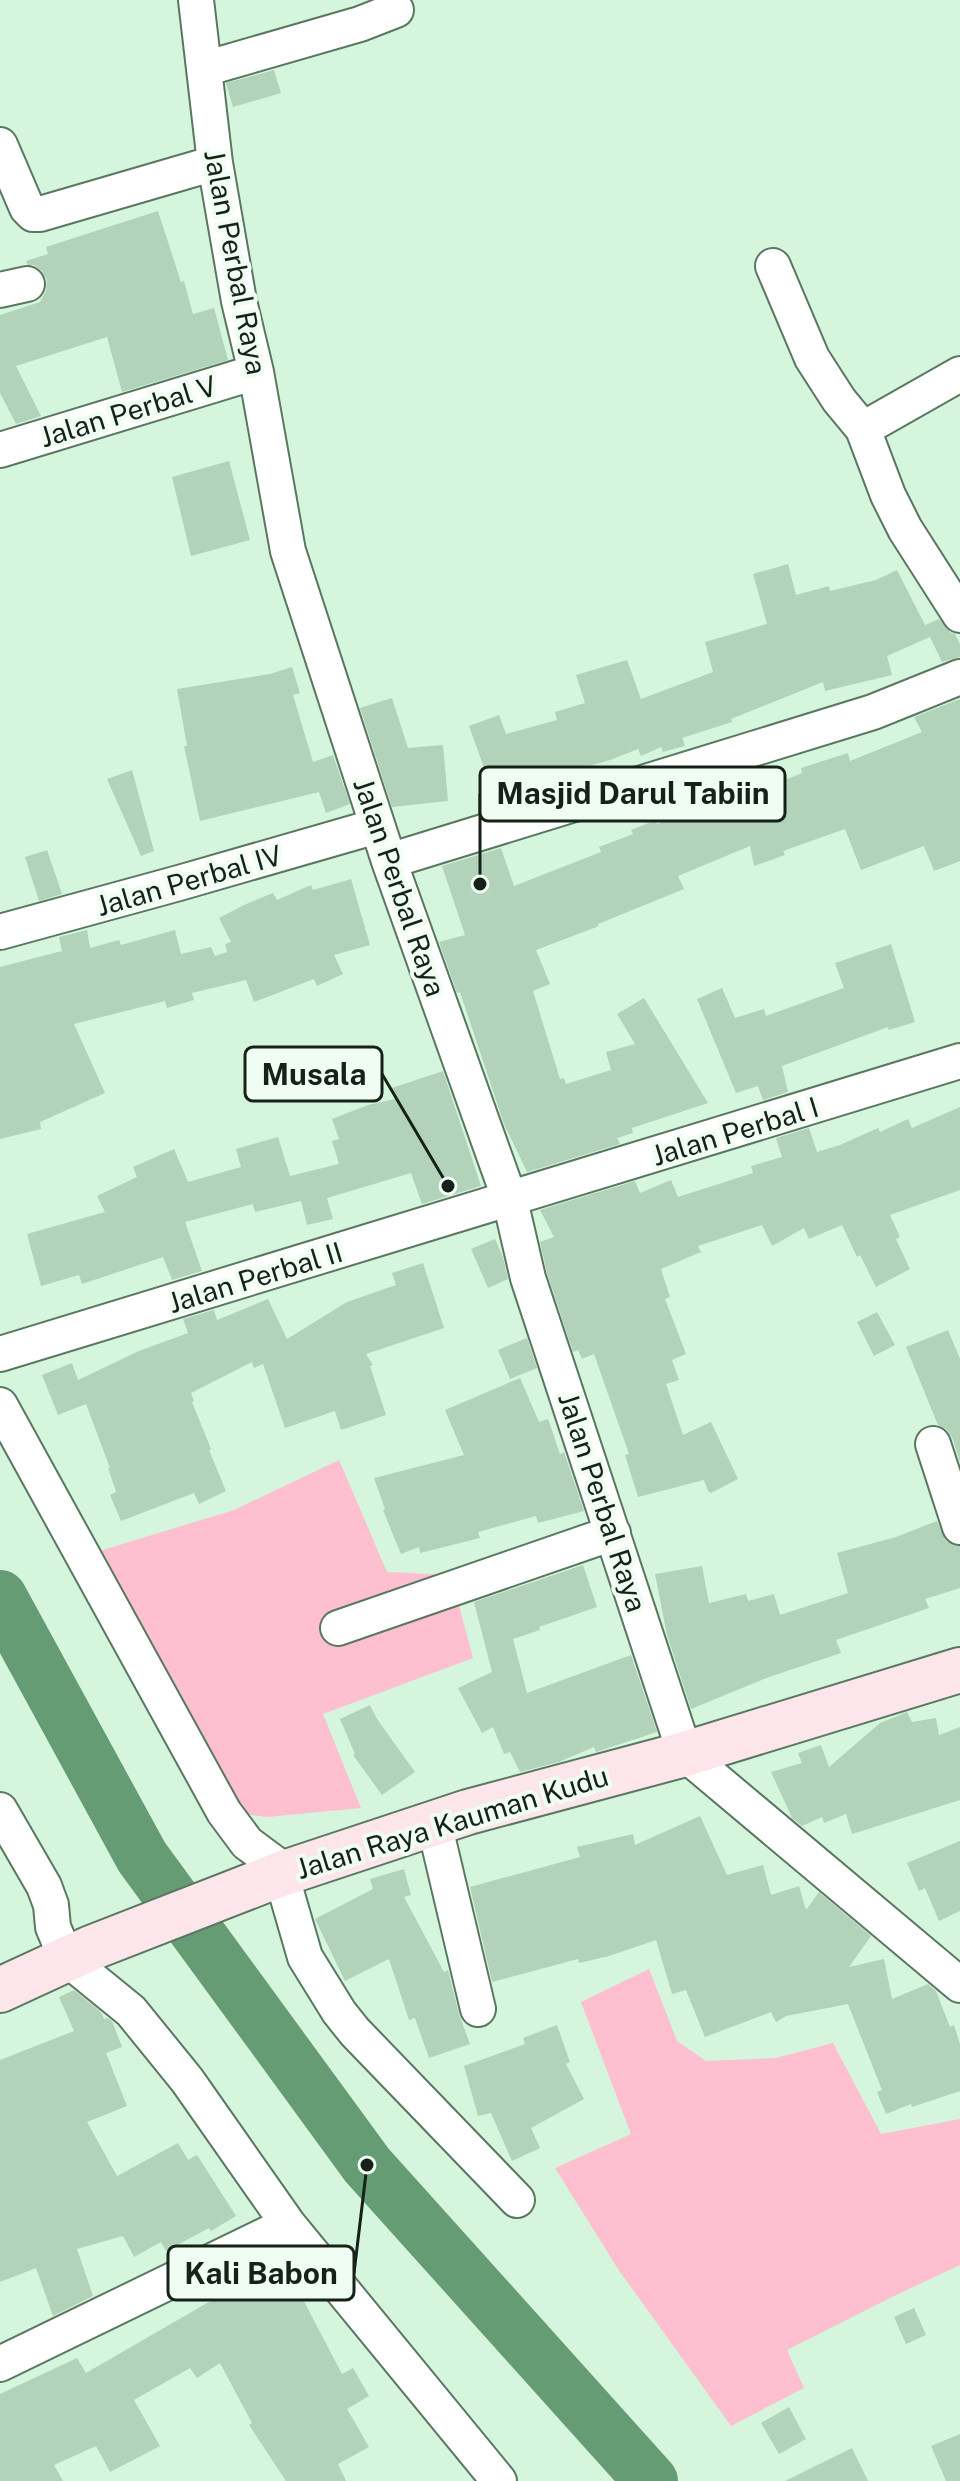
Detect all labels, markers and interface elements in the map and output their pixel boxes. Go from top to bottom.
street label: Jalan Perbal Raya [198,147,274,377]
street label: Jalan Perbal V [36,368,220,454]
callout: Masjid Darul Tabiin [480,767,785,821]
street label: Jalan Perbal Raya [347,774,453,1000]
text: Masjid Darul Tabiin [496,775,770,811]
street label: Jalan Perbal IV [92,838,286,922]
callout: Musala [245,1047,382,1101]
text: Musala [262,1056,367,1092]
street label: Jalan Perbal I [648,1090,822,1172]
street label: Jalan Perbal II [164,1235,346,1319]
street label: Jalan Perbal Raya [552,1388,654,1616]
street label: Jalan Raya Kauman Kudu [292,1759,612,1885]
callout: Kali Babon [168,2246,354,2300]
text: Kali Babon [184,2255,338,2291]

